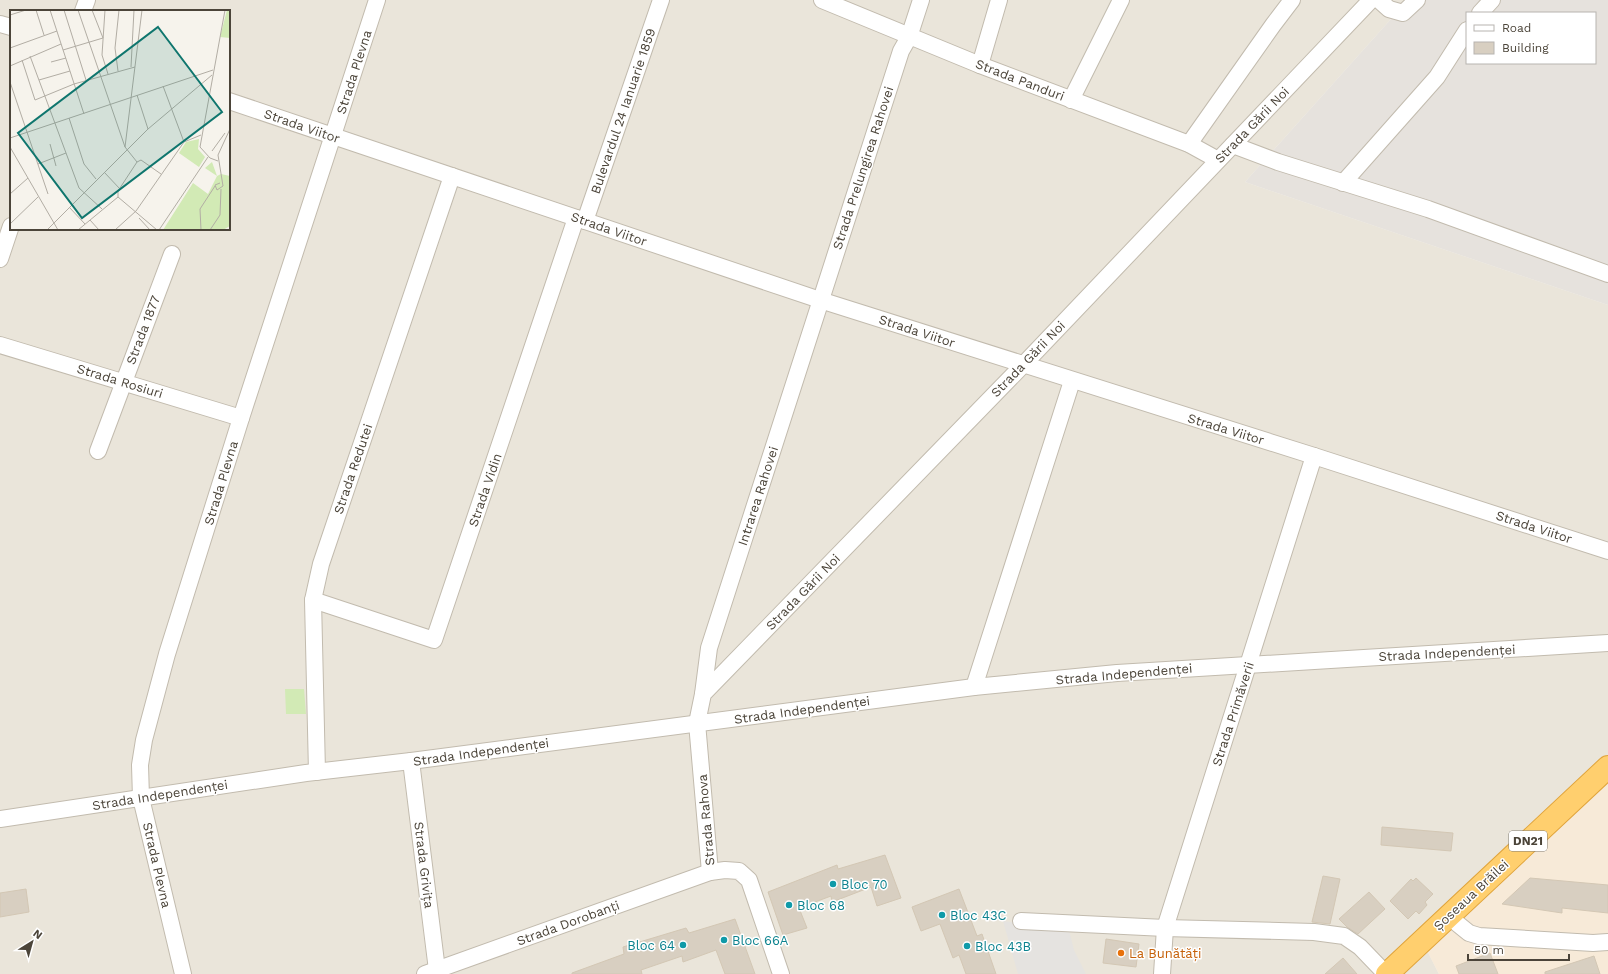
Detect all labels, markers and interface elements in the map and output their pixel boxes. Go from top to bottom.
inset map [10,10,230,230]
legend [1466,12,1596,64]
text: Road [1502,21,1531,35]
street label: Bulevardul 24 Ianuarie 1859 [588,26,658,196]
street label: Strada Plevna [333,28,375,116]
text: Building [1502,41,1549,55]
street label: Strada Panduri [973,56,1067,104]
street label: Strada Gării Noi [1212,84,1292,166]
street label: Strada Prelungirea Rahovei [830,85,896,251]
street label: Strada Viitor [262,106,342,146]
street label: Strada Viitor [569,209,649,249]
street label: Strada 1877 [123,293,163,367]
street label: Strada Viitor [877,312,957,350]
street label: Strada Gării Noi [988,318,1068,400]
street label: Strada Rosiuri [75,361,165,401]
street label: Strada Viitor [1186,410,1266,448]
street label: Strada Redutei [331,422,375,516]
street label: Strada Plevna [201,438,241,527]
street label: Intrarea Rahovei [735,445,781,547]
street label: Strada Vidin [465,451,505,529]
street label: Strada Viitor [1494,508,1574,546]
street label: Strada Gării Noi [763,551,843,633]
street label: Strada Independenței [1378,642,1516,665]
street label: Strada Primăverii [1209,660,1257,768]
street label: Strada Independenței [1055,661,1193,688]
street label: Strada Independenței [733,693,871,728]
street label: Strada Independenței [412,735,550,770]
street label: Strada Rahova [694,773,717,866]
street label: Strada Independenței [91,777,229,814]
street label: Strada Plevna [140,821,174,910]
street label: Strada Grivița [410,821,437,910]
road number: DN21 [1509,831,1547,851]
street label: Șoseaua Brăilei [1431,857,1512,934]
place label: Bloc 70 [841,877,888,892]
marker: Bloc 70 [828,879,838,889]
street label: Strada Dorobanți [515,897,622,950]
place label: Bloc 68 [797,898,845,913]
marker: Bloc 68 [784,900,794,910]
place label: Bloc 43C [950,908,1007,923]
marker: Bloc 43C [937,910,947,920]
north arrow [12,922,52,962]
text: N [31,927,45,942]
place label: Bloc 66A [732,933,789,948]
marker: Bloc 66A [719,935,729,945]
scale bar [1468,936,1569,962]
place label: Bloc 64 [627,938,675,953]
place label: Bloc 43B [975,939,1031,954]
marker: Bloc 64 [678,940,688,950]
marker: Bloc 43B [962,941,972,951]
text: 50 m [1474,943,1504,957]
place label: La Bunătăți [1129,946,1201,962]
marker: La Bunătăți [1116,948,1126,958]

